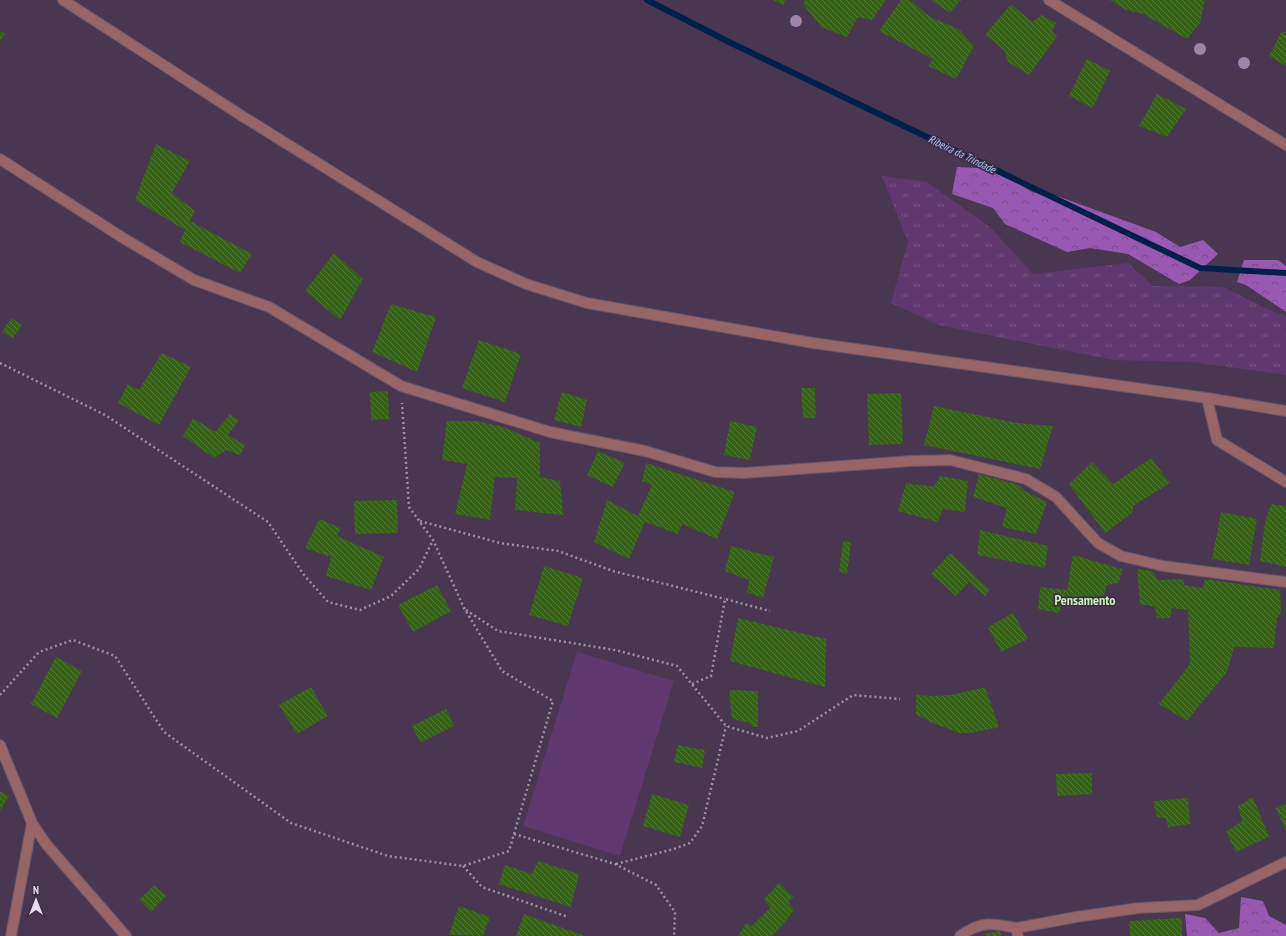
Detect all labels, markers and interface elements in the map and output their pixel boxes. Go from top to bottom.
water label: Ribeira da Trindade [926,132,999,177]
district label: Pensamento [1054,591,1116,609]
north arrow [16,880,56,920]
text: N [33,883,39,897]

